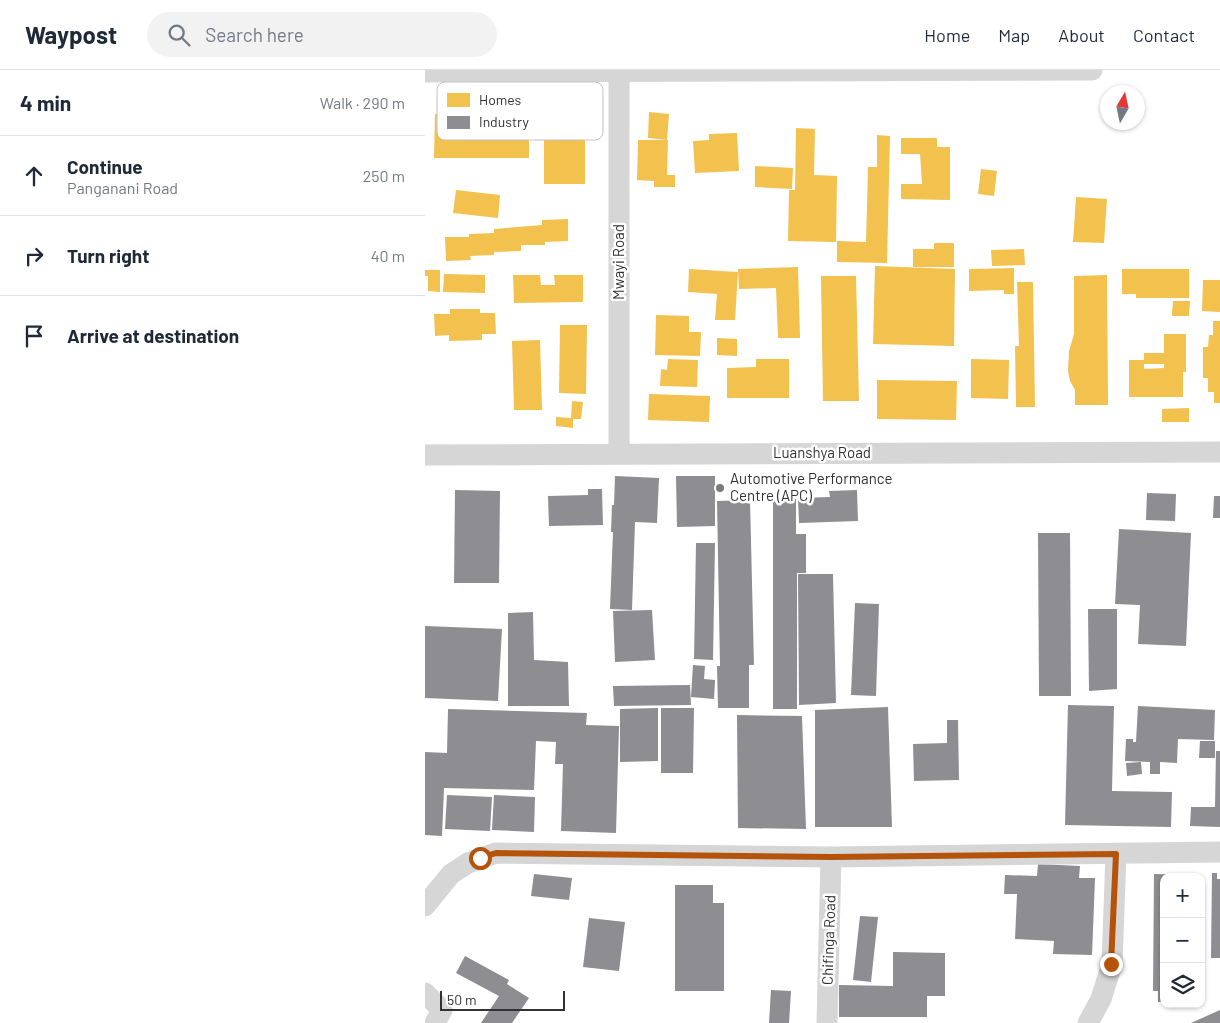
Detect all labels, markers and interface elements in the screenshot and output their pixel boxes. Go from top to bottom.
search box [147,12,497,57]
text: Waypost [25,20,117,49]
icon: search [165,21,193,49]
text: Search here [205,23,304,46]
text: Home [924,24,970,46]
text: Map [998,24,1030,46]
text: About [1058,24,1105,46]
text: Contact [1133,24,1195,46]
legend [437,82,603,140]
north arrow [1100,85,1145,130]
text: 4 min [20,90,71,115]
text: Homes [479,91,522,108]
text: Walk · 290 m [320,93,405,112]
text: Industry [479,113,530,130]
text: Continue [67,155,143,178]
icon: ahead [20,162,48,190]
text: 250 m [363,166,405,185]
text: Panganani Road [67,178,178,197]
street label: Mwayi Road [609,224,627,300]
icon: right [20,242,48,270]
text: Turn right [67,244,149,267]
text: 40 m [371,246,405,265]
icon: arrive [20,322,48,350]
text: Arrive at destination [67,324,239,347]
street label: Luanshya Road [773,443,871,461]
place label: Automotive Performance Centre (APC) [730,469,892,504]
marker: Automotive Performance Centre (APC) [714,482,726,494]
route start [469,847,492,870]
map controls [1160,873,1205,1008]
button: + [1160,873,1205,918]
street label: Chifinga Road [817,895,839,985]
button: − [1160,918,1205,963]
route end [1100,953,1123,976]
button: layers [1160,963,1205,1008]
scale bar [440,988,565,1011]
text: 50 m [447,991,476,1008]

